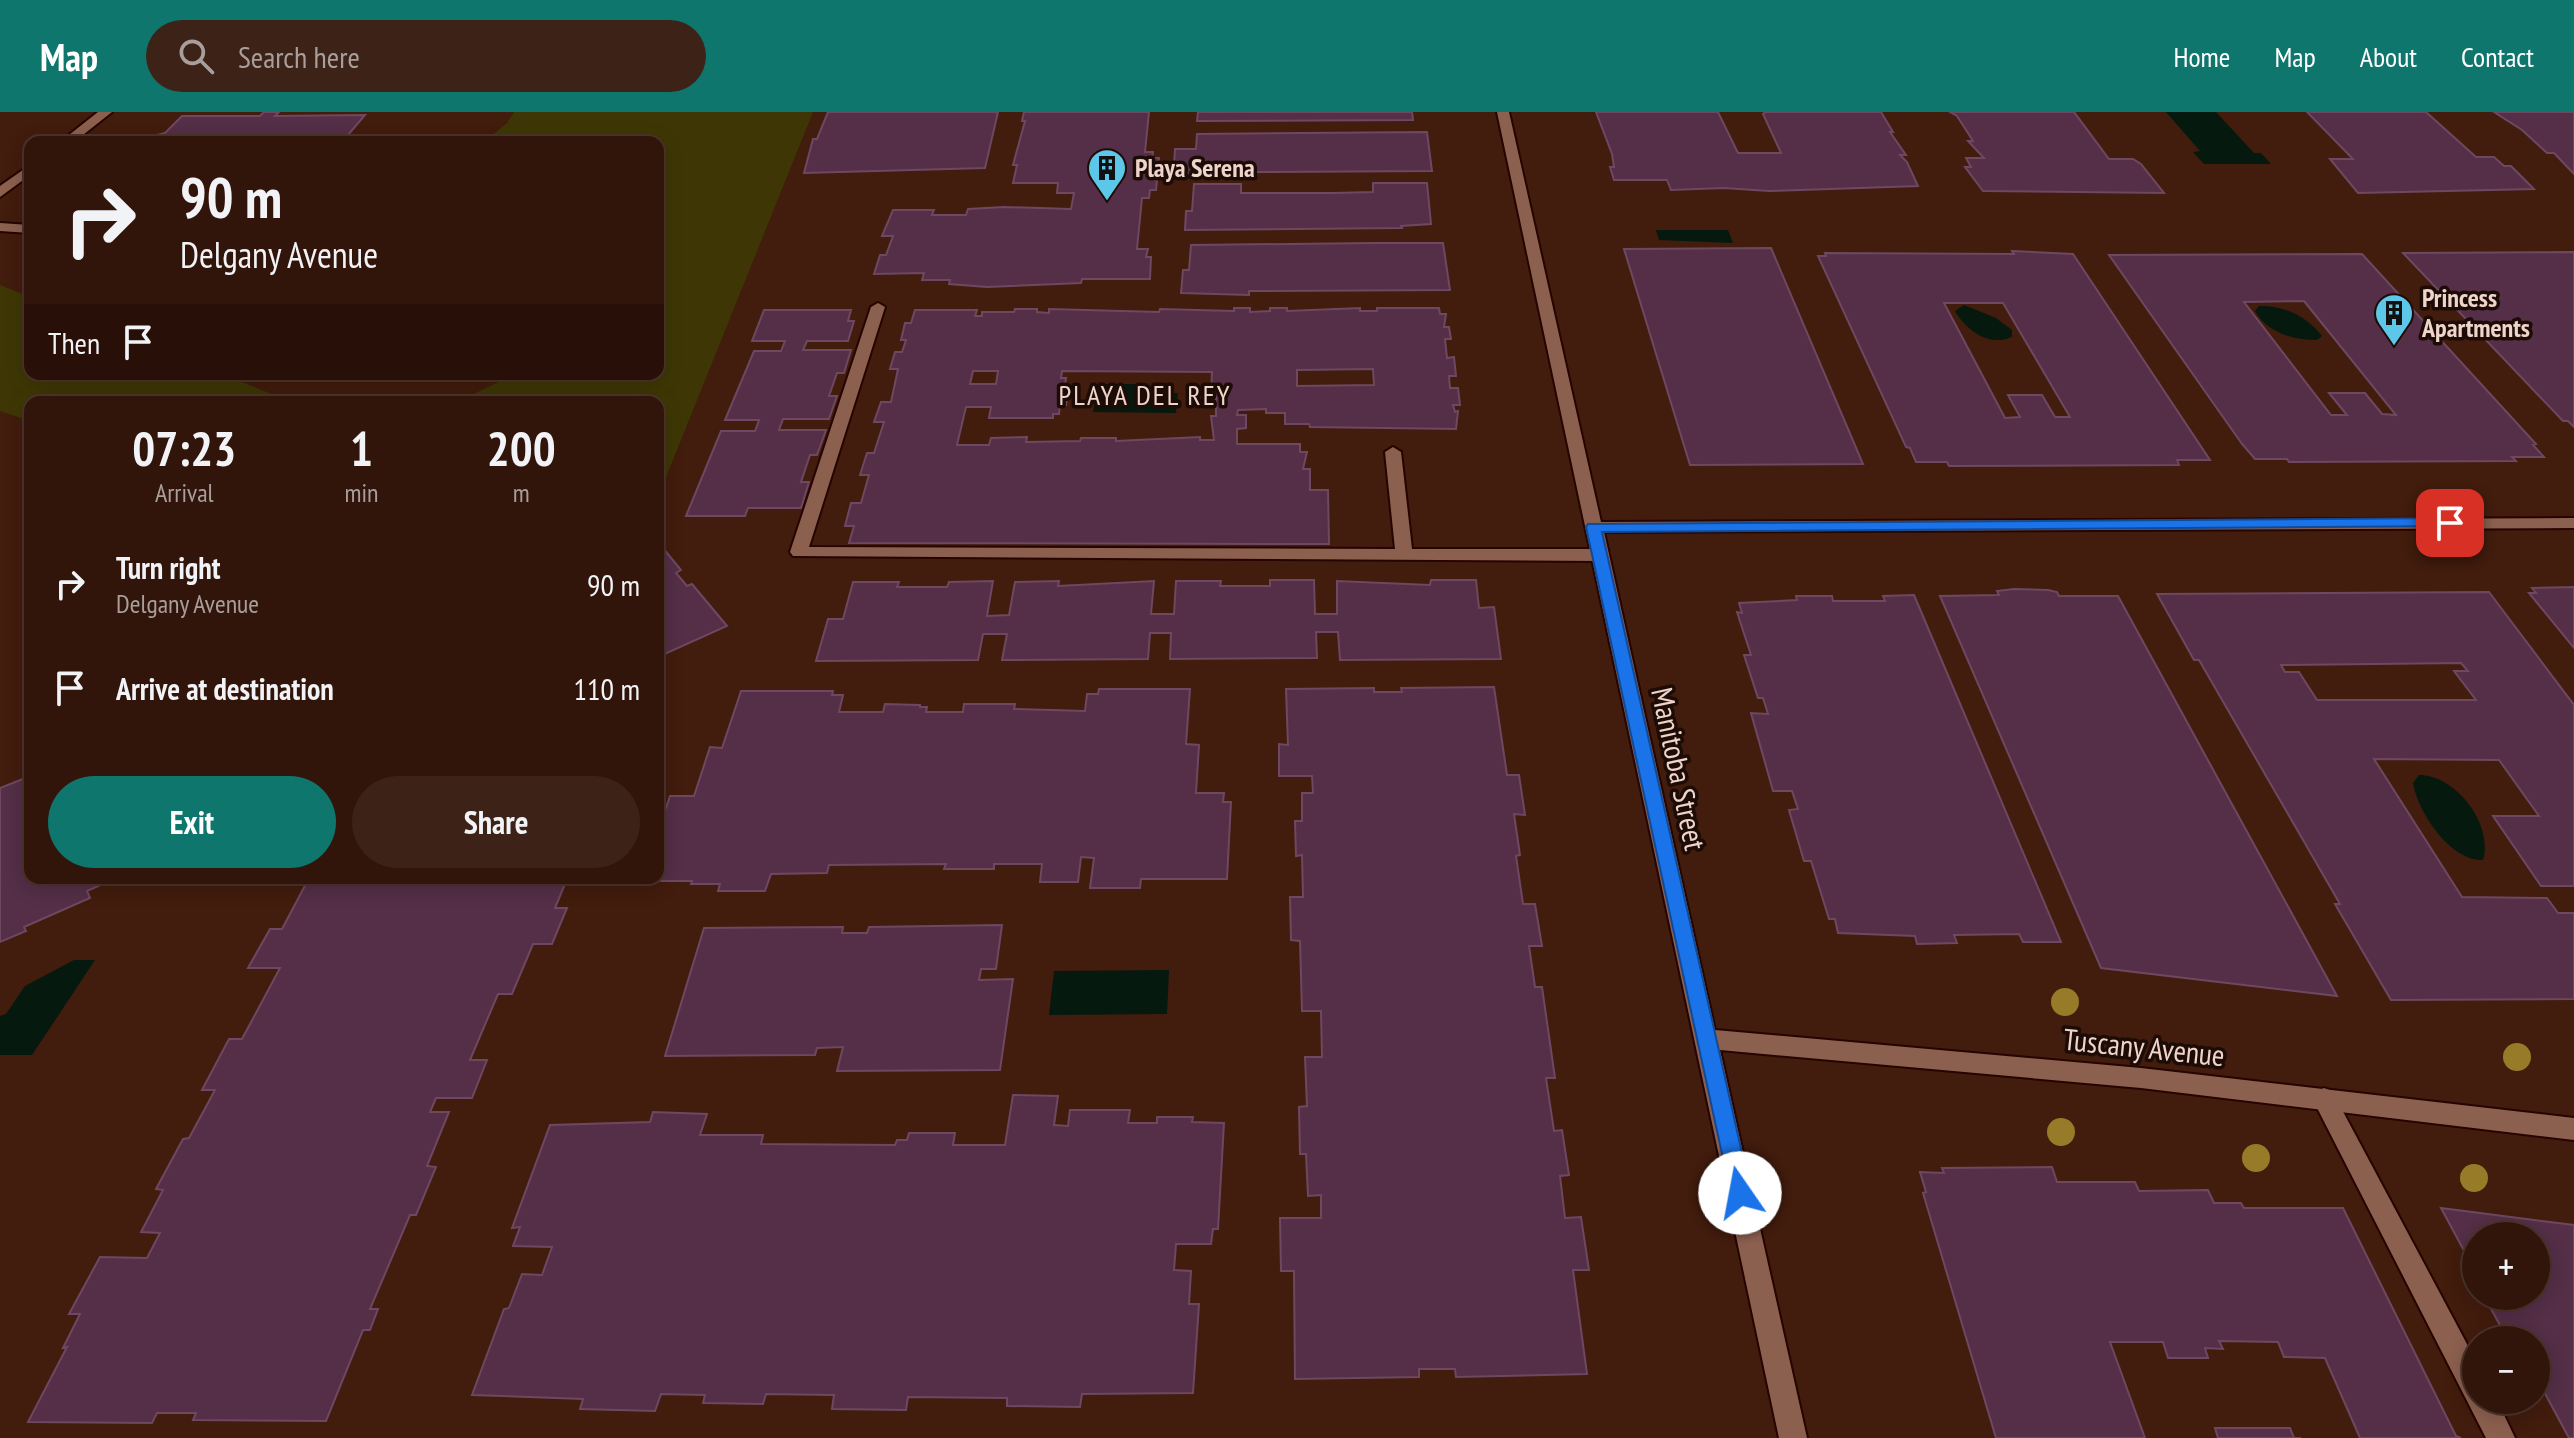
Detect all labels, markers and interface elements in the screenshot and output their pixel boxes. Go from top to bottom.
search box [146,20,706,92]
text: Map [40,32,98,81]
icon: search [174,34,218,78]
text: Search here [238,37,360,76]
text: Home [2174,38,2230,75]
text: Map [2274,38,2316,75]
text: About [2360,38,2417,75]
text: Contact [2461,38,2534,75]
building icon: Playa Serena [1086,147,1128,202]
place label: Playa Serena [1135,151,1255,184]
text: 90 m [180,161,282,233]
icon: right [48,168,152,272]
text: Delgany Avenue [180,231,378,278]
place label: Princess Apartments [2421,281,2530,344]
building icon: Princess Apartments [2373,292,2415,347]
icon: arrive [116,320,160,364]
text: Then [48,323,100,362]
district label: PLAYA DEL REY [1059,376,1231,413]
text: 07:23 [132,417,236,479]
text: 1 [350,417,373,479]
text: 200 [487,417,556,479]
text: Arrival [155,476,214,509]
text: min [344,476,378,509]
text: m [513,476,530,509]
pin [2416,489,2484,557]
icon: arrive [2428,501,2472,545]
text: Turn right [116,548,220,587]
icon: right [48,562,92,606]
text: 90 m [587,565,640,604]
text: Delgany Avenue [116,587,259,620]
icon: arrive [48,666,92,710]
text: Arrive at destination [116,669,334,708]
text: 110 m [574,669,640,708]
street label: Manitoba Street [1643,684,1716,854]
button: Exit [48,776,336,868]
button: Share [352,776,640,868]
street label: Tuscany Avenue [2062,1019,2227,1074]
position arrow [1698,1151,1782,1235]
map controls [2462,1222,2550,1414]
button: + [2462,1222,2550,1310]
button: − [2462,1326,2550,1414]

